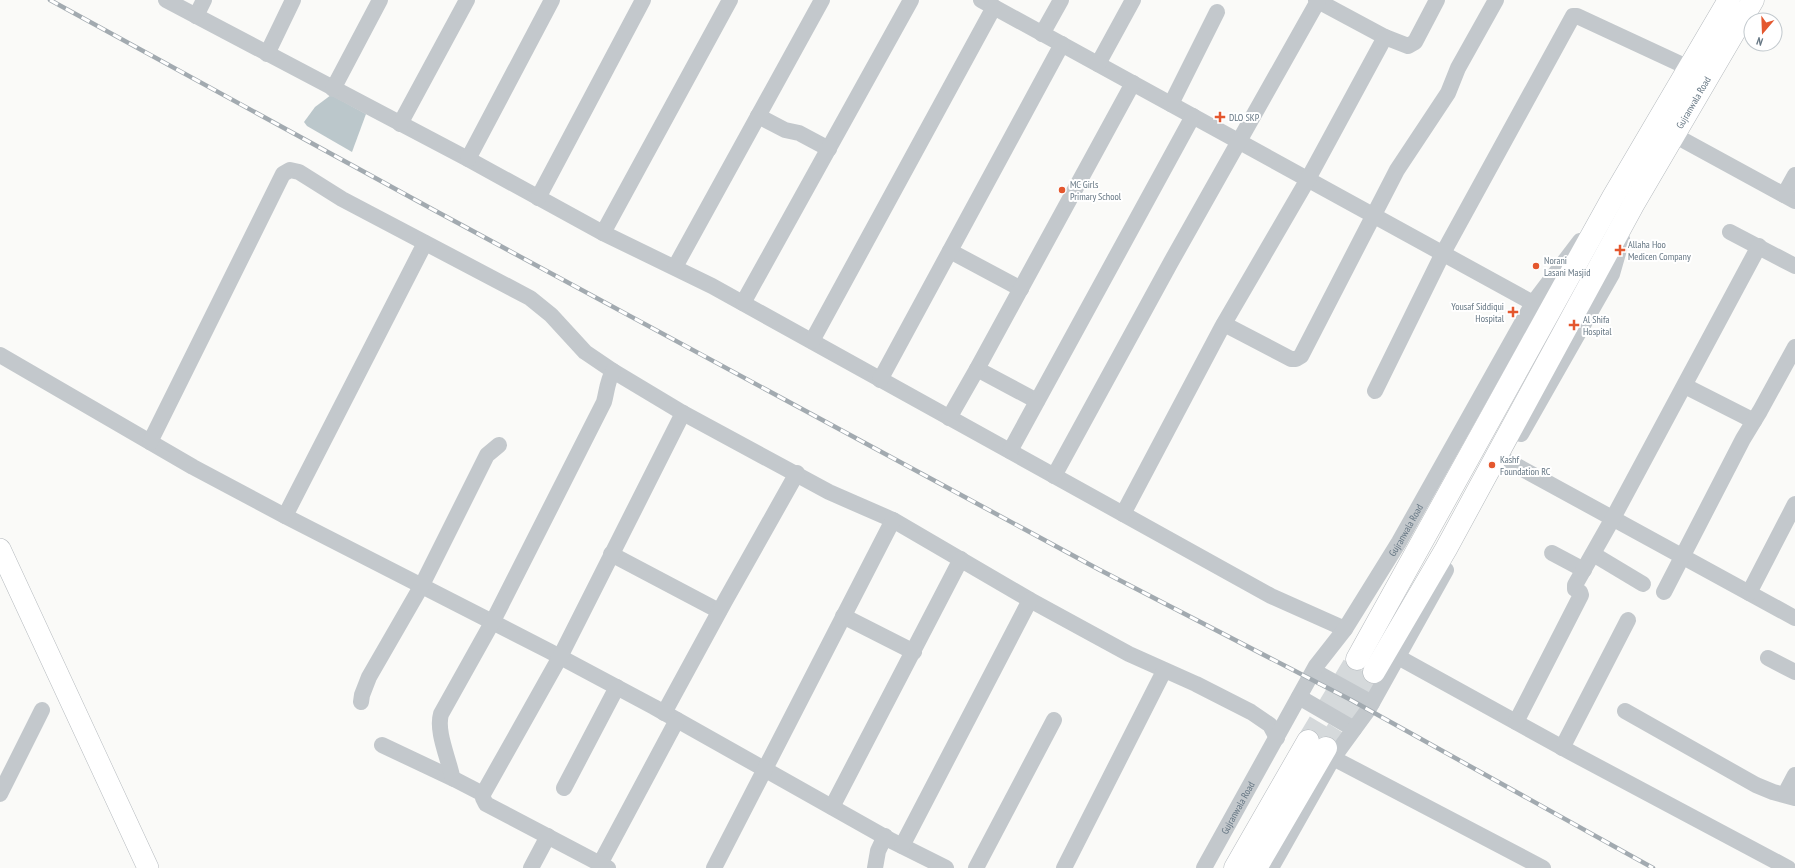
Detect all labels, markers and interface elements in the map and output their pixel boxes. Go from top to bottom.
north arrow [1743,12,1783,52]
text: N [1755,34,1765,49]
street label: Gujranwala Road [1673,74,1714,131]
marker: DLO SKP [1214,111,1226,123]
place label: DLO SKP [1229,111,1260,124]
place label: MC Girls Primary School [1070,178,1122,203]
marker: MC Girls Primary School [1057,185,1067,195]
place label: Allaha Hoo Medicen Company [1628,238,1691,263]
marker: Allaha Hoo Medicen Company [1615,245,1625,255]
place label: Norani Lasani Masjid [1544,254,1590,279]
marker: Norani Lasani Masjid [1531,261,1541,271]
place label: Yousaf Siddiqui Hospital [1451,300,1505,325]
marker: Yousaf Siddiqui Hospital [1507,306,1519,318]
place label: Al Shifa Hospital [1583,313,1612,338]
marker: Al Shifa Hospital [1568,319,1580,331]
place label: Kashf Foundation RC [1500,453,1551,478]
marker: Kashf Foundation RC [1487,460,1497,470]
street label: Gujranwala Road [1386,502,1426,559]
street label: Gujranwala Road [1218,779,1258,836]

